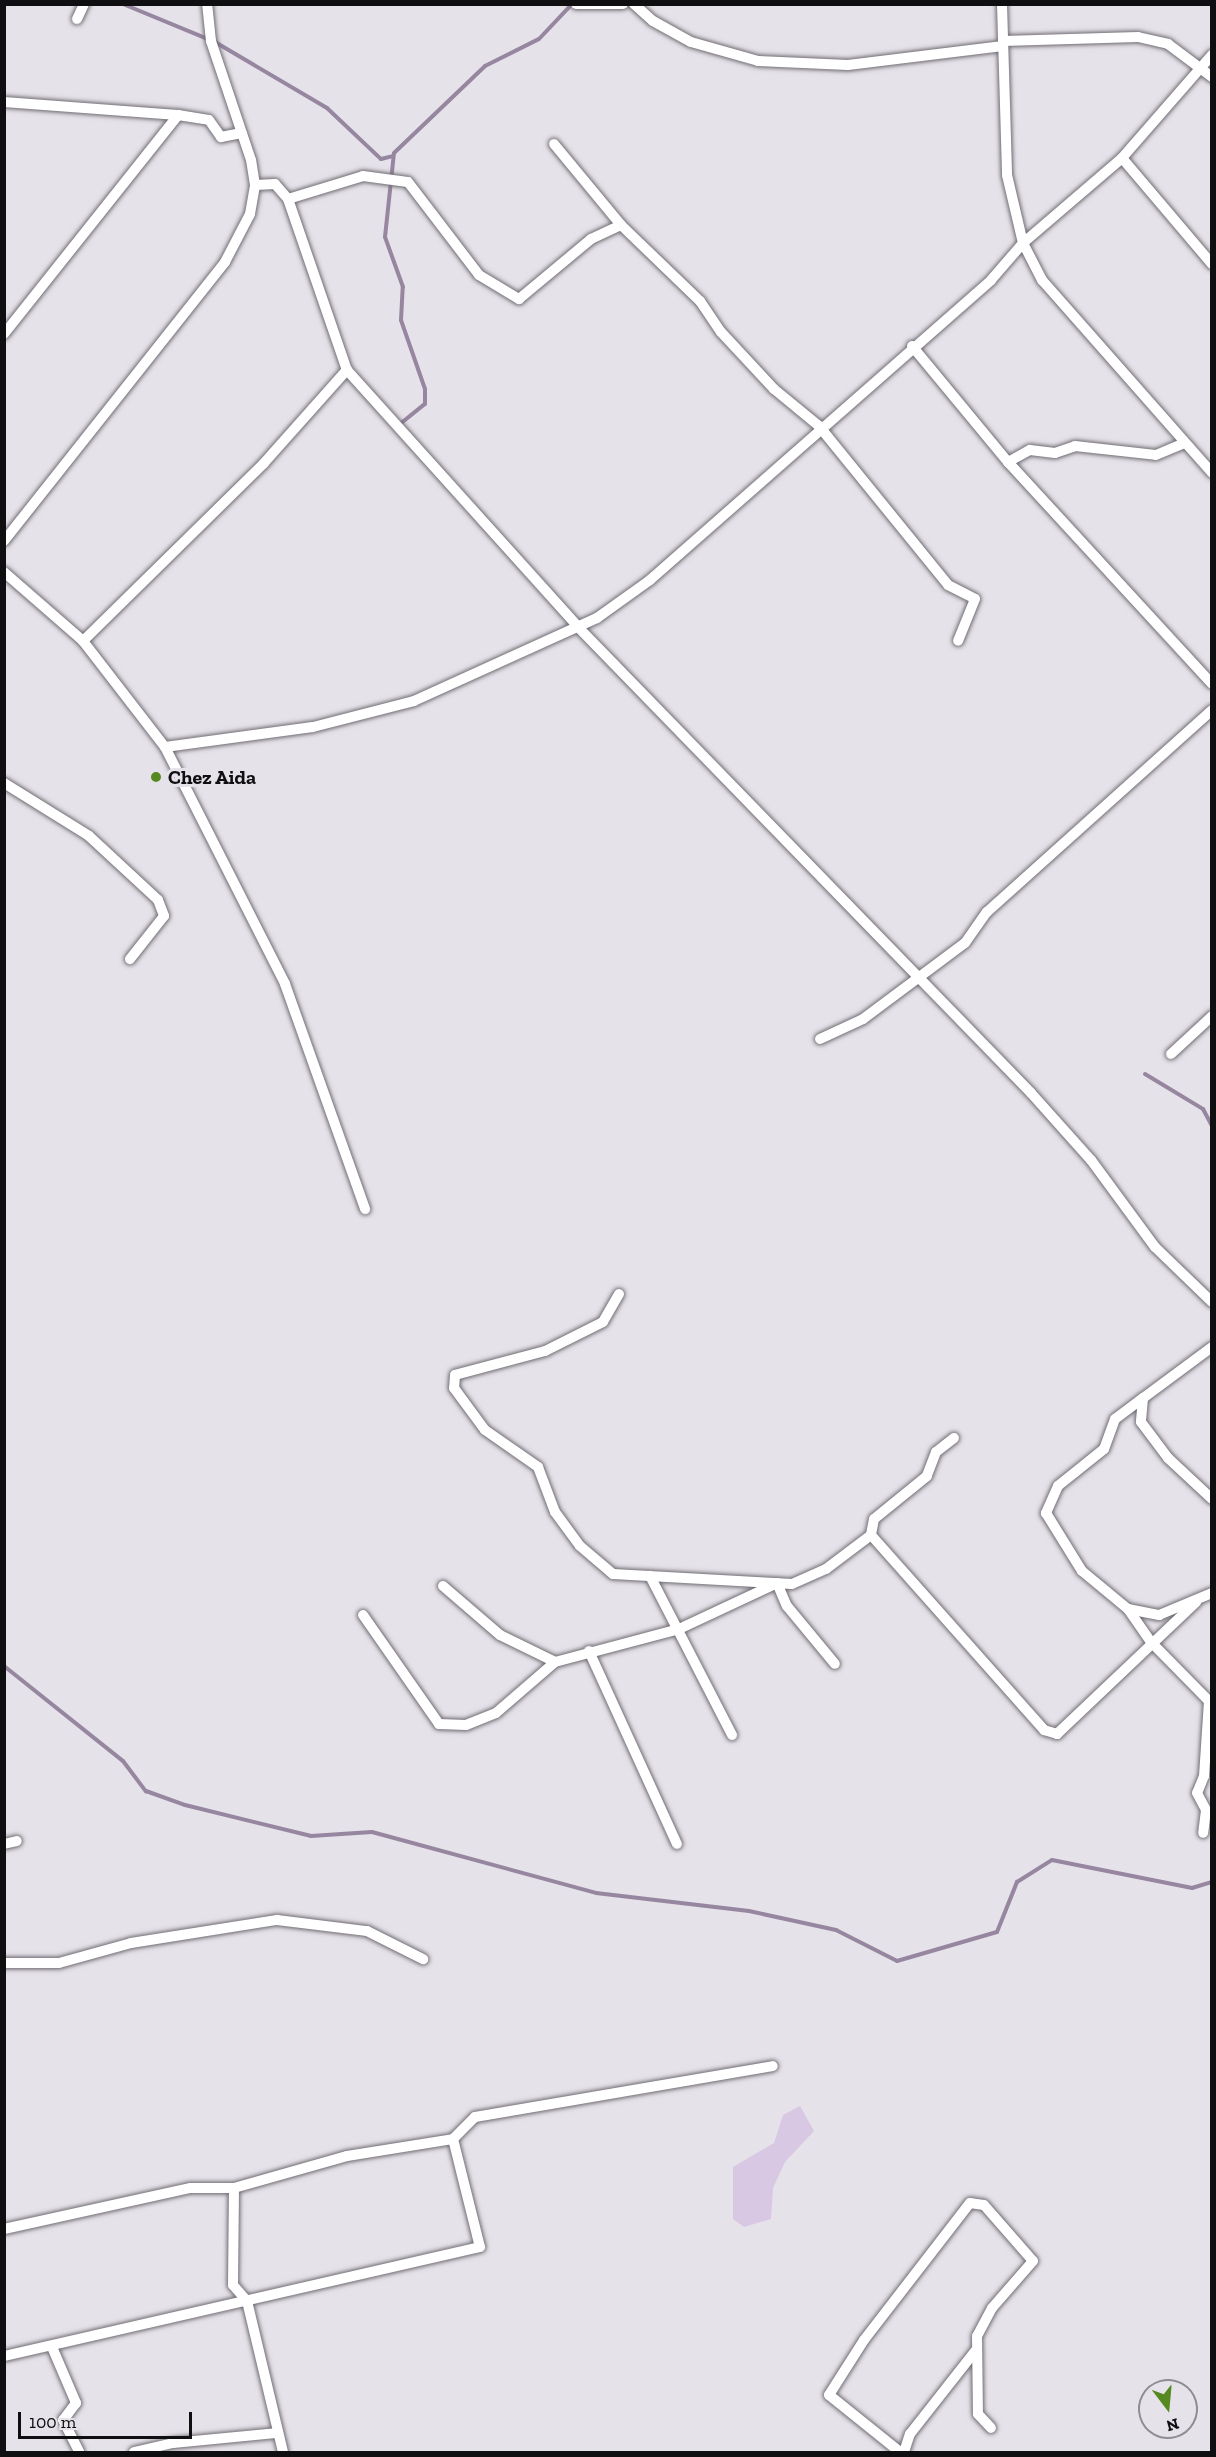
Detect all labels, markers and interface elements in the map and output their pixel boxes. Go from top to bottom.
place label: Chez Aida [168,765,257,789]
marker: Chez Aida [149,770,163,784]
north arrow [1138,2379,1198,2439]
scale bar [21,2400,195,2438]
text: 100 m [29,2411,76,2433]
text: N [1164,2414,1181,2436]

